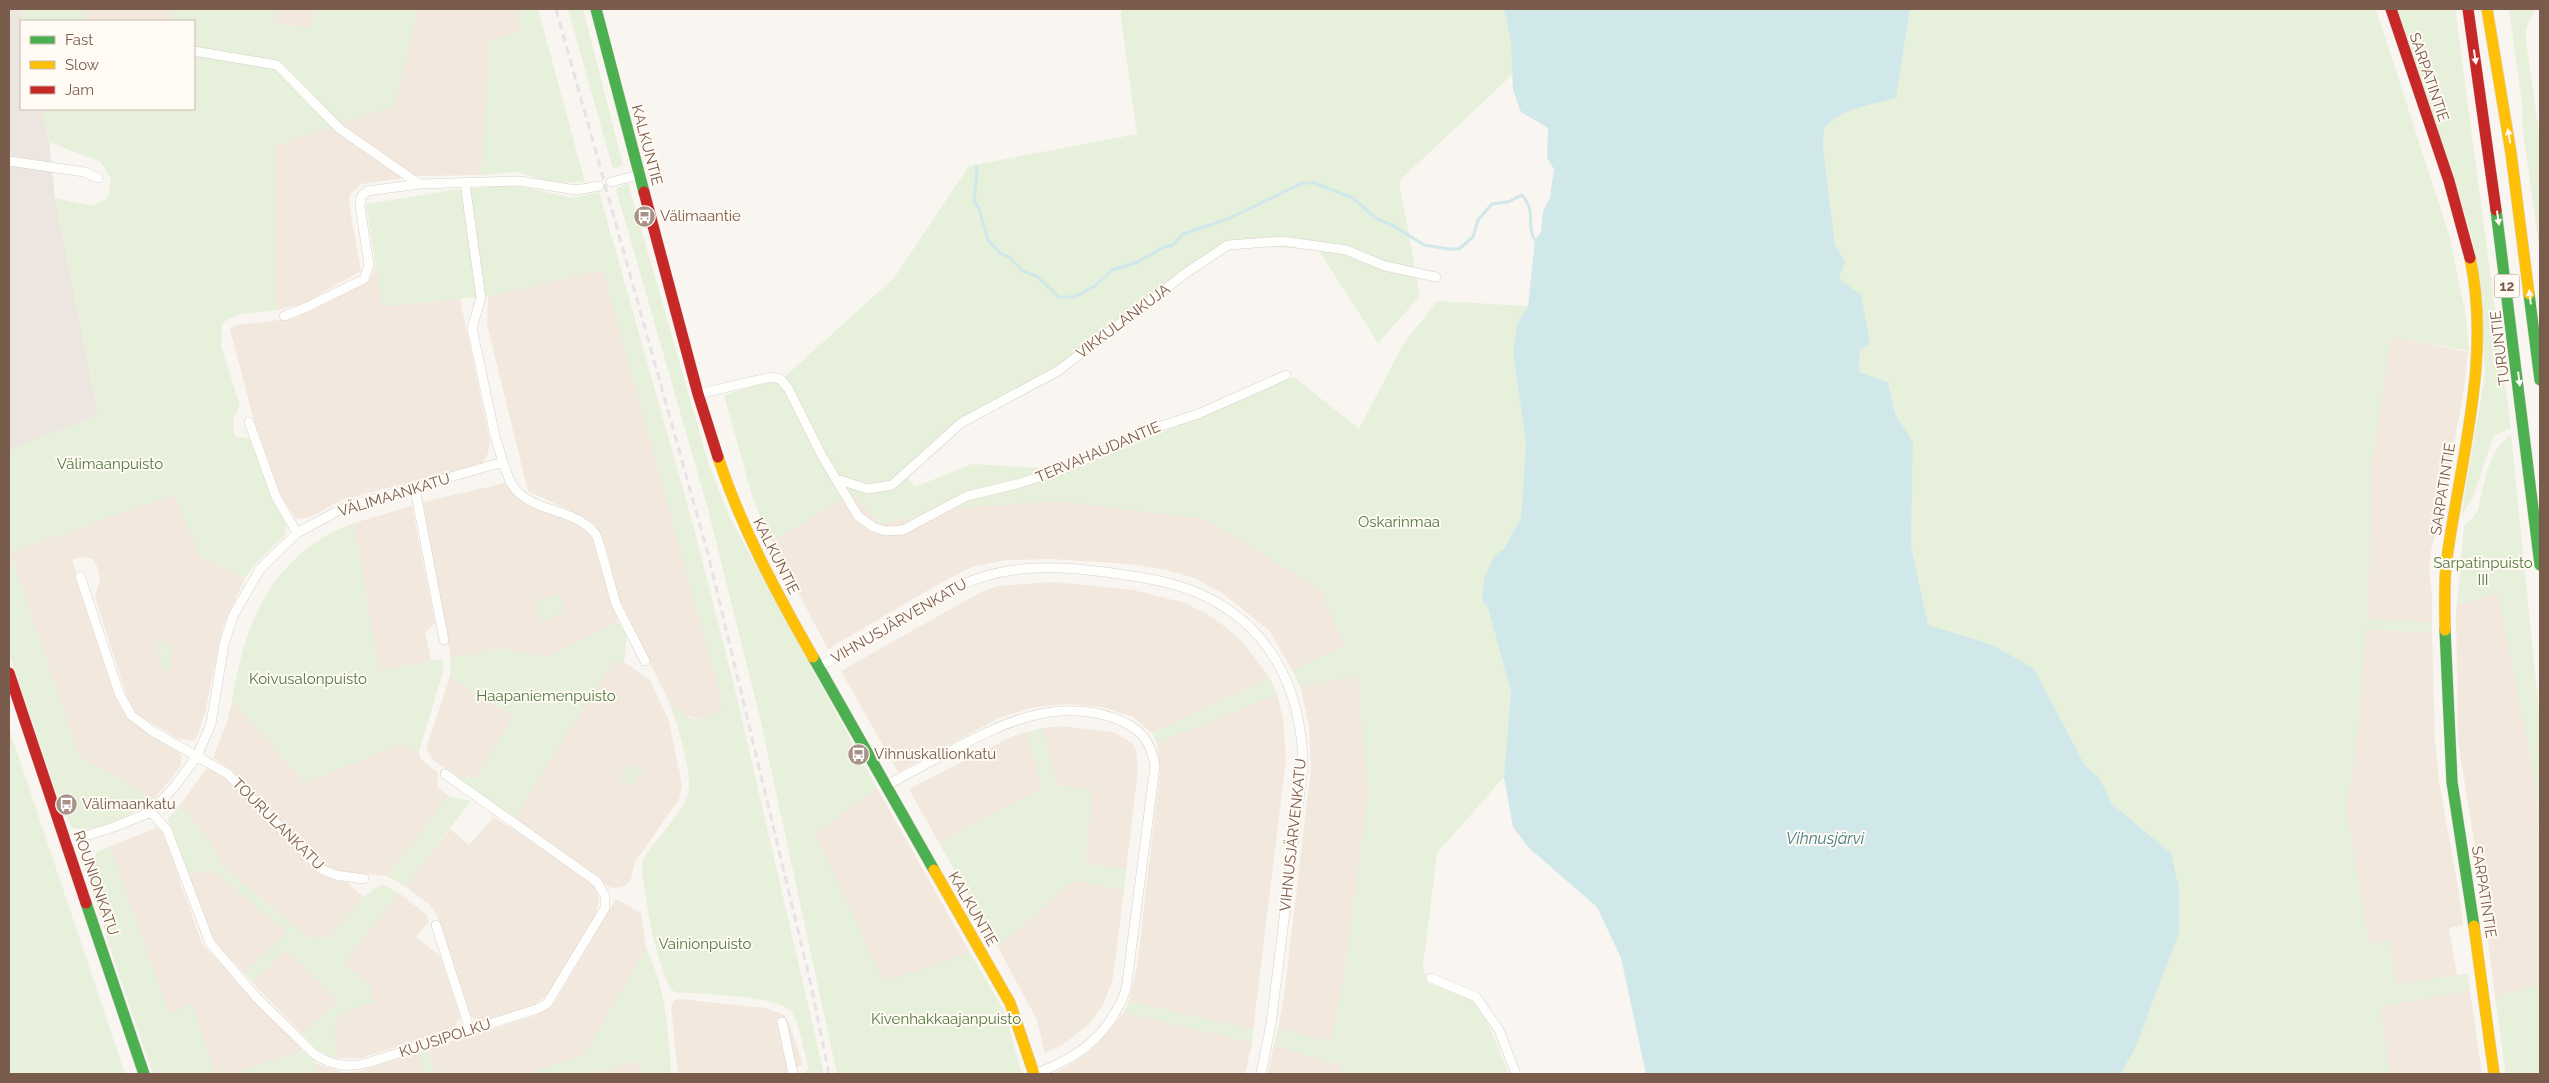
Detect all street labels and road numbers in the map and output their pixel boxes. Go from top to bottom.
street label: SARPATINTIE [2405,30,2453,124]
street label: KALKUNTIE [628,103,666,187]
road number: 12 [2494,274,2520,298]
street label: VIKKULANKUJA [1073,280,1173,362]
street label: TURUNTIE [2486,310,2514,386]
street label: TERVAHAUDANTIE [1033,418,1163,486]
street label: SARPATINTIE [2427,442,2459,536]
street label: VÄLIMAANKATU [336,468,452,521]
street label: KALKUNTIE [749,515,803,597]
street label: VIHNUSJÄRVENKATU [827,574,970,667]
street label: VIHNUSJÄRVENKATU [1275,758,1310,912]
street label: TOURULANKATU [228,774,328,874]
street label: ROUNIONKATU [70,828,122,938]
street label: SARPATINTIE [2468,845,2500,939]
street label: KALKUNTIE [944,869,1002,949]
street label: KUUSIPOLKU [397,1015,493,1061]

